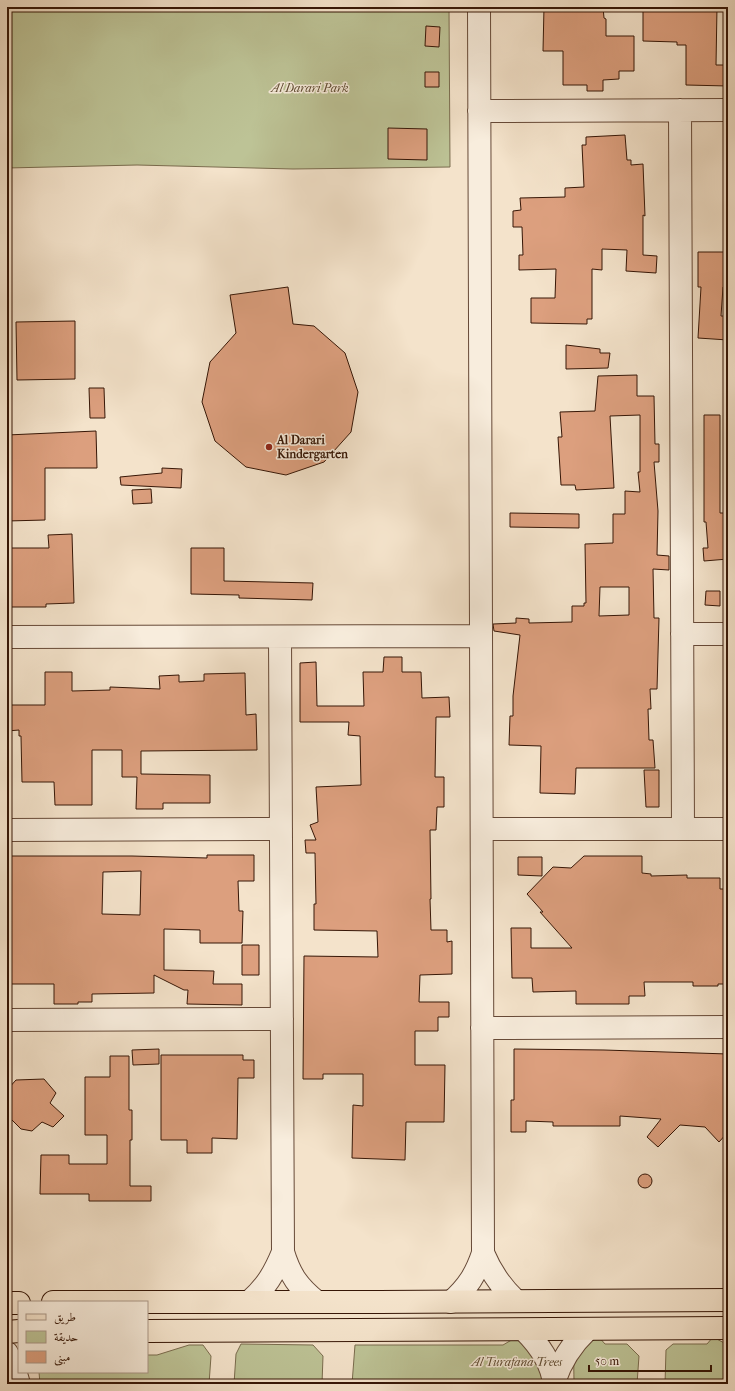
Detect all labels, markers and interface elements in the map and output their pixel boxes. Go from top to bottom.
park label: Al Darari Park [269,81,349,95]
place label: Al Darari Kindergarten [276,433,349,462]
marker: Al Darari Kindergarten [264,442,274,452]
legend [18,1301,148,1373]
text: طريق [54,1310,76,1325]
text: حديقة [54,1330,78,1345]
scale bar [589,1347,711,1373]
text: مبنى [54,1350,70,1366]
text: 50 m [595,1354,619,1368]
park label: Al Turafana Trees [470,1355,563,1369]

